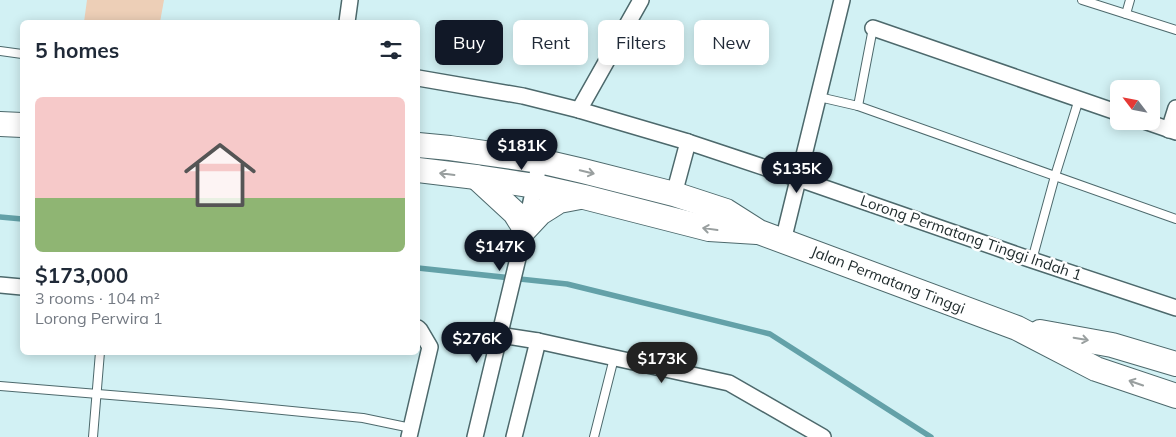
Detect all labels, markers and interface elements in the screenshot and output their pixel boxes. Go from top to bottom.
chip: Buy [435,20,503,65]
chip: Rent [513,20,588,65]
chip: Filters [598,20,684,65]
chip: New [694,20,769,65]
icon: filters [377,36,405,64]
text: 5 homes [35,37,119,63]
north arrow [1110,80,1160,130]
map controls [1110,80,1160,130]
pin: $181K [487,128,557,171]
icon: home [175,130,265,220]
text: $181K [497,135,547,155]
pin: $135K [762,152,832,194]
text: $135K [772,158,822,178]
one-way arrow [579,168,595,177]
one-way arrow [439,169,455,179]
street label: Lorong Permatang Tinggi Indah 1 [858,191,1084,284]
one-way arrow [703,223,719,233]
pin: $147K [465,230,535,272]
text: $147K [475,236,525,256]
street label: Jalan Permatang Tinggi [808,241,968,318]
text: $173,000 [35,262,128,288]
text: 3 rooms · 104 m² [35,288,160,308]
text: Lorong Perwira 1 [35,308,163,328]
pin: $276K [442,322,512,364]
text: $276K [452,328,502,348]
one-way arrow [1073,335,1089,345]
pin: $173K [627,342,697,384]
text: $173K [637,348,687,368]
one-way arrow [1129,378,1144,387]

